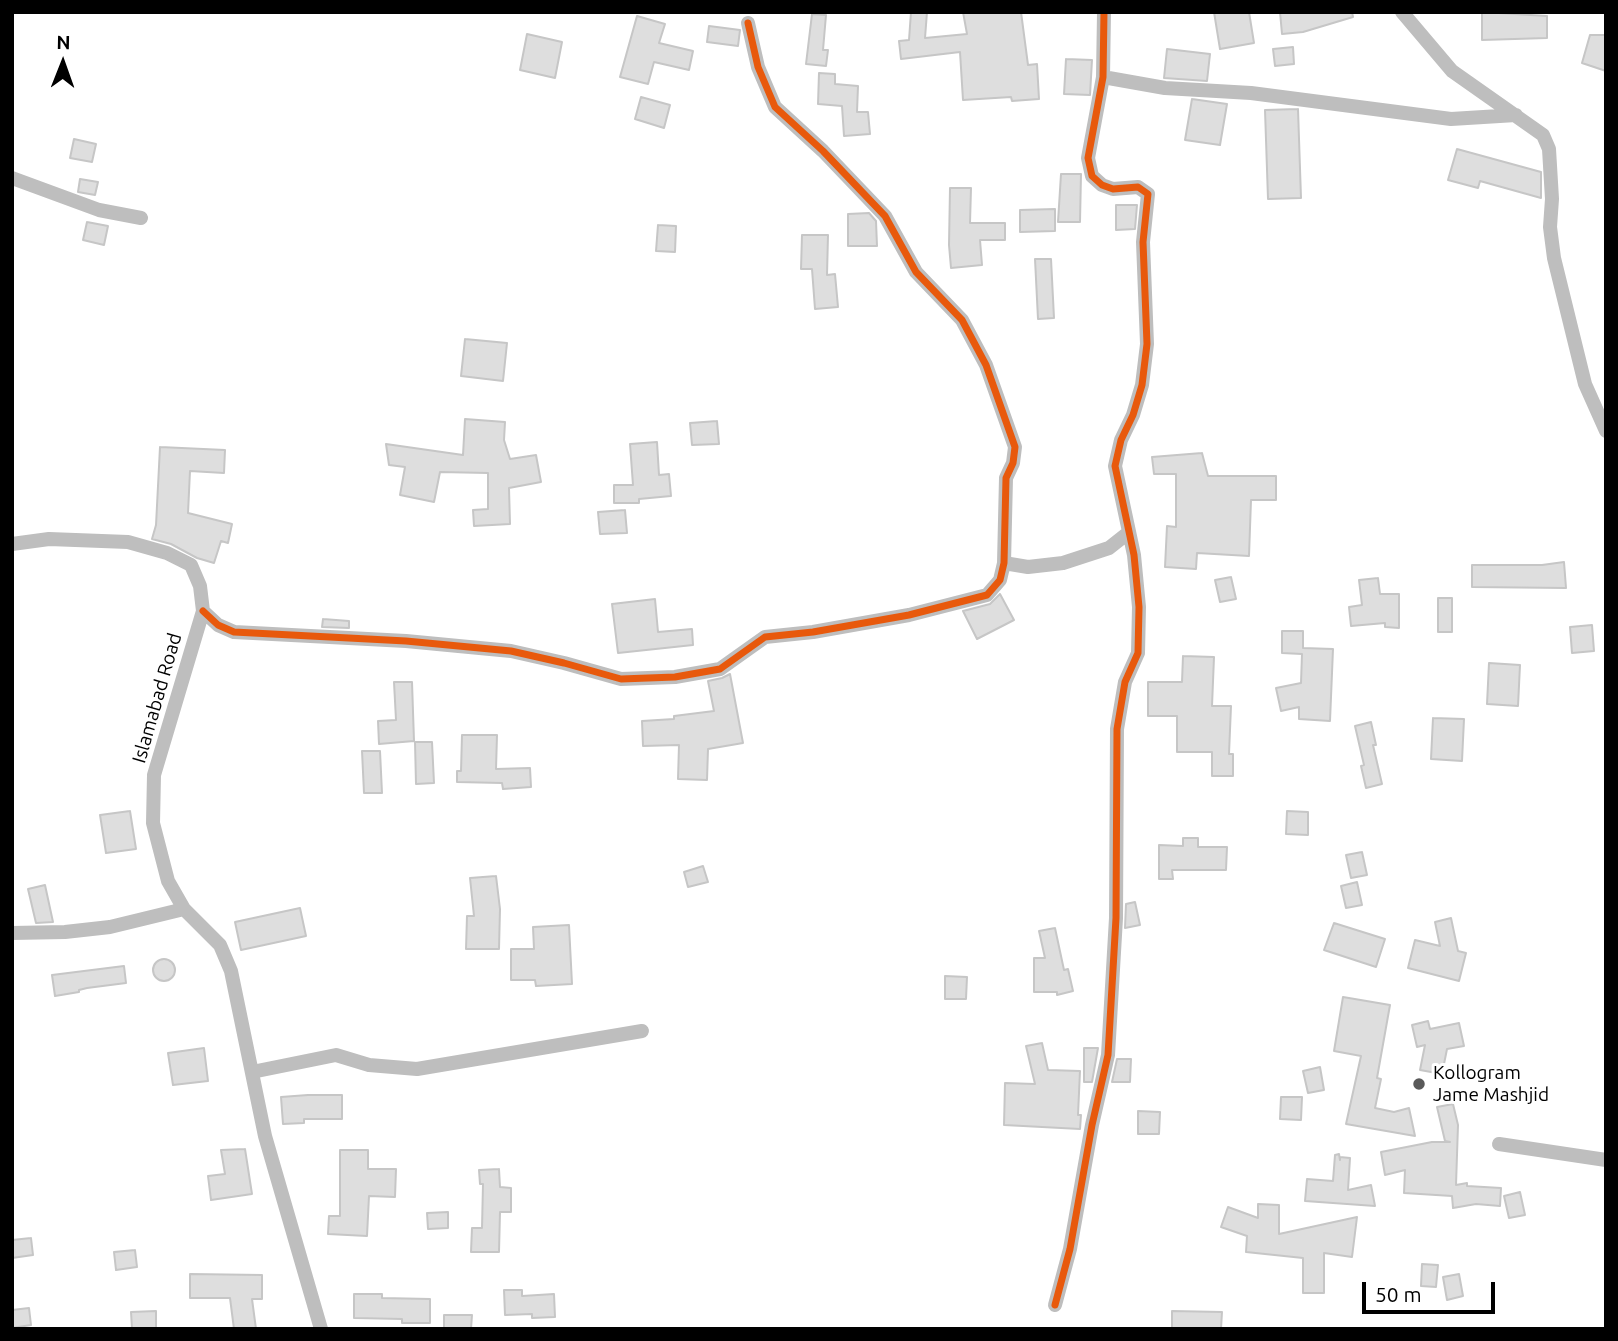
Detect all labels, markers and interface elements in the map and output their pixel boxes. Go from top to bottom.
north arrow [28,28,98,98]
text: N [56,31,71,53]
street label: Islamabad Road [128,630,186,766]
place label: Kollogram Jame Mashjid [1433,1062,1549,1106]
marker: Kollogram Jame Mashjid [1411,1076,1427,1092]
scale bar [1366,1268,1499,1312]
text: 50 m [1375,1282,1422,1306]

